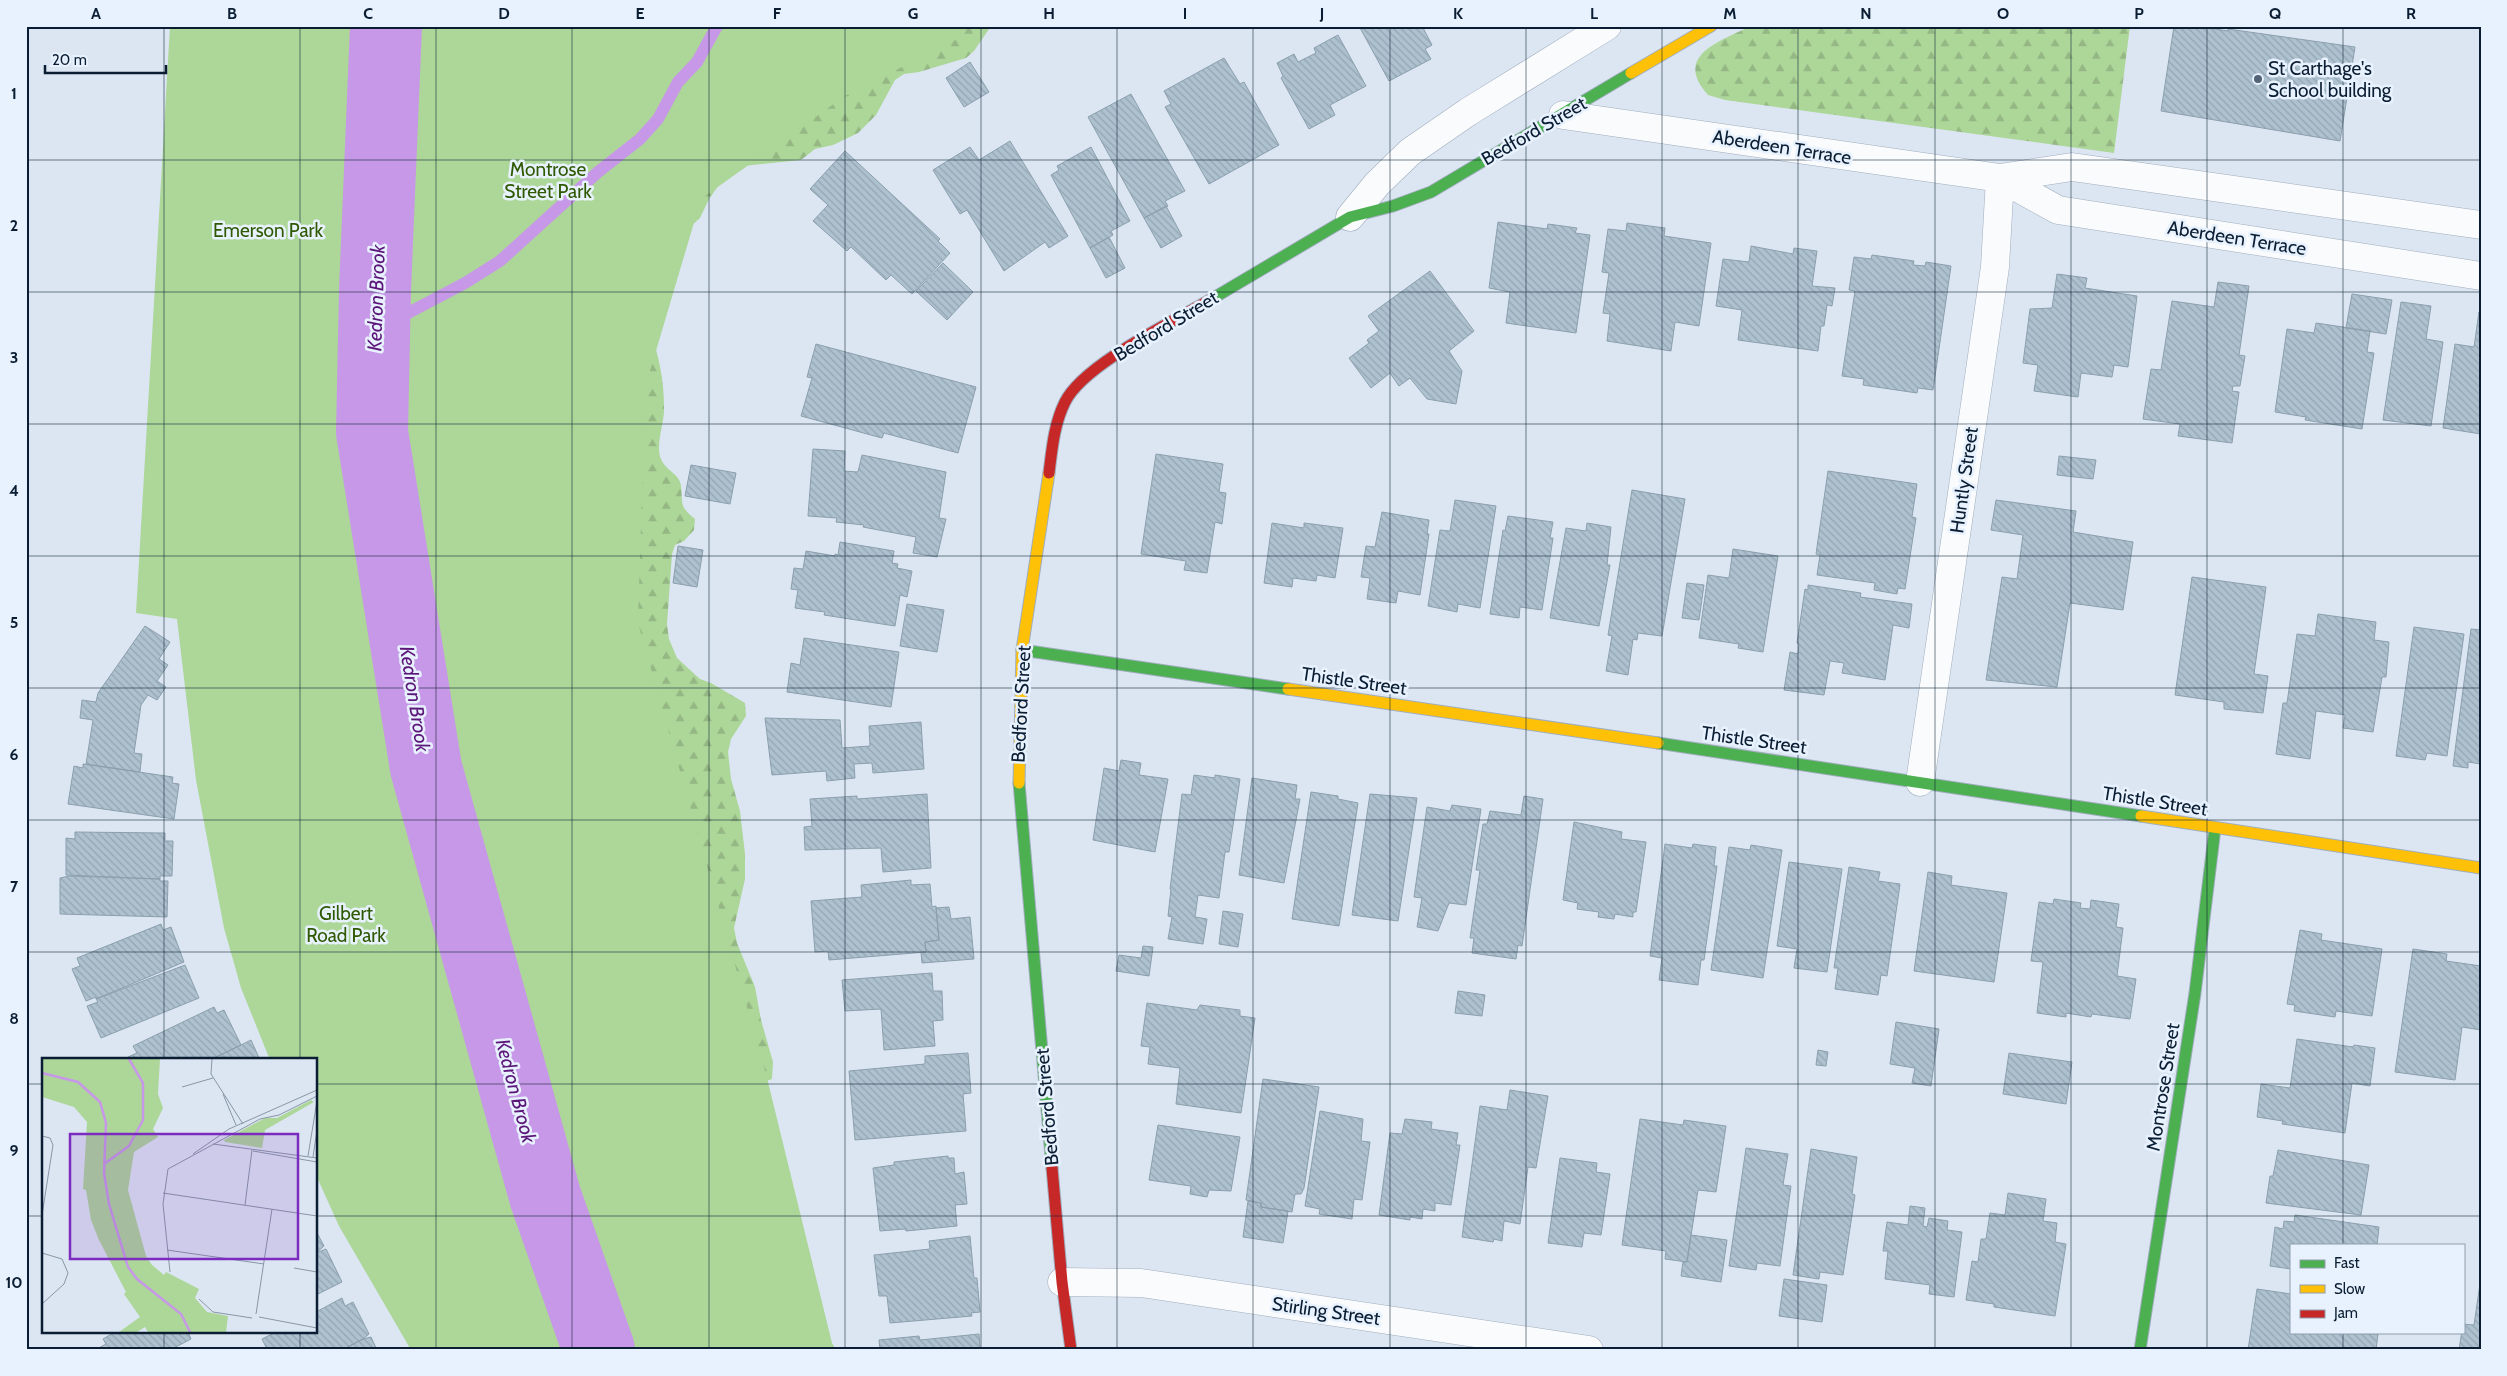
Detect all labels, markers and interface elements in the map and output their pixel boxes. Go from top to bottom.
text: A [91,4,101,23]
text: B [227,4,237,23]
text: C [363,4,373,23]
text: D [498,4,510,23]
text: E [635,4,645,23]
text: F [773,4,782,23]
text: G [908,4,918,23]
text: H [1043,4,1055,23]
text: I [1183,4,1187,23]
text: J [1319,4,1324,23]
text: K [1453,4,1463,23]
text: L [1590,4,1598,23]
text: M [1723,4,1737,23]
text: N [1860,4,1872,23]
text: O [1997,4,2009,23]
text: P [2134,4,2144,23]
text: Q [2269,4,2281,23]
text: R [2406,4,2416,23]
scale bar [45,42,166,74]
text: 20 m [52,51,87,69]
place label: St Carthage's School building [2268,57,2392,102]
marker: St Carthage's School building [2252,73,2264,85]
text: 1 [11,84,17,103]
street label: Bedford Street [1477,91,1591,170]
street label: Aberdeen Terrace [1711,125,1853,169]
park label: Montrose Street Park [504,158,592,203]
text: 2 [10,216,18,235]
street label: Aberdeen Terrace [2166,216,2308,260]
park label: Emerson Park [213,219,324,242]
water label: Kedron Brook [362,243,390,352]
street label: Bedford Street [1110,286,1223,366]
text: 3 [10,348,18,367]
street label: Huntly Street [1945,425,1983,535]
text: 4 [9,481,19,500]
text: 5 [10,613,18,632]
water label: Kedron Brook [395,644,435,755]
street label: Bedford Street [1006,644,1036,763]
street label: Thistle Street [1300,662,1409,700]
street label: Thistle Street [1700,721,1809,759]
text: 6 [10,745,19,764]
street label: Thistle Street [2101,781,2210,821]
text: 7 [10,877,19,896]
park label: Gilbert Road Park [306,902,386,947]
text: 8 [9,1009,19,1028]
street label: Montrose Street [2142,1021,2185,1153]
water label: Kedron Brook [491,1036,542,1147]
street label: Bedford Street [1030,1047,1064,1167]
inset map [42,1058,318,1334]
text: 9 [10,1141,19,1160]
legend [2290,1244,2464,1334]
text: Fast [2334,1254,2359,1272]
text: 10 [5,1273,23,1292]
text: Slow [2334,1280,2365,1298]
street label: Stirling Street [1270,1292,1382,1330]
text: Jam [2333,1304,2358,1322]

